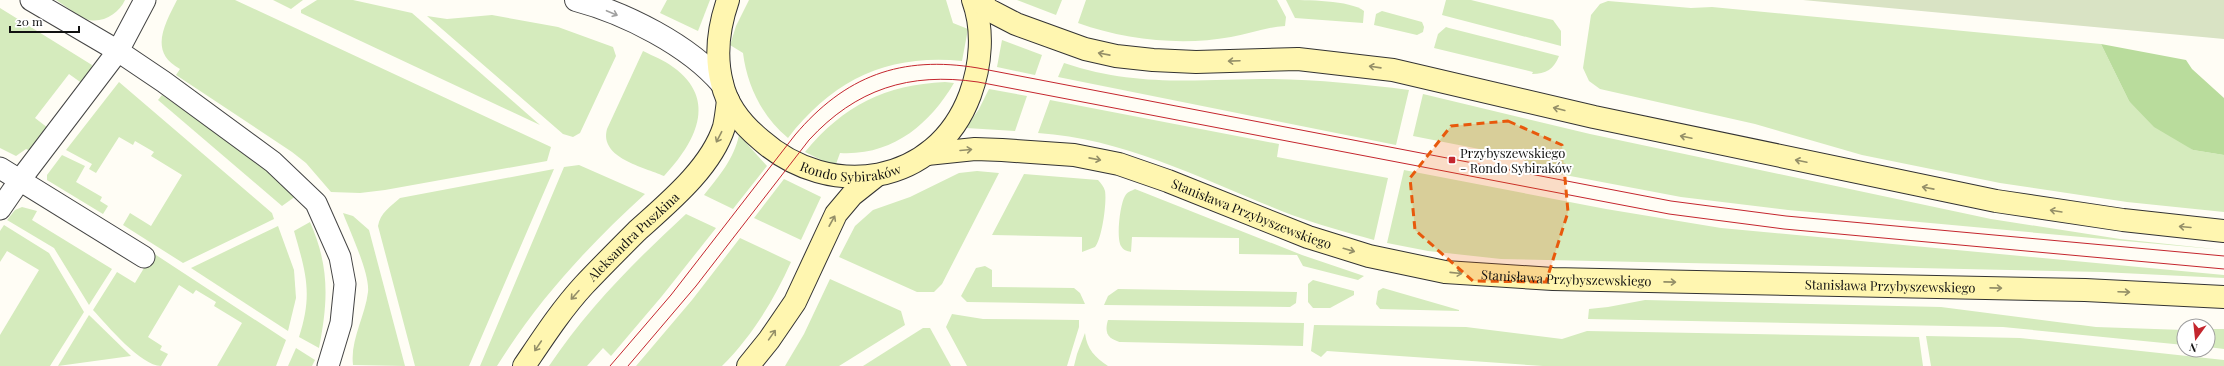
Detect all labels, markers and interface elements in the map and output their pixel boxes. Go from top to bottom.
scale bar [10,8,79,34]
one-way arrow [606,10,618,17]
text: 20 m [16,13,43,29]
one-way arrow [1098,49,1111,57]
one-way arrow [1228,57,1241,64]
one-way arrow [1369,63,1382,71]
one-way arrow [1553,105,1566,112]
one-way arrow [715,131,722,143]
one-way arrow [1680,133,1693,141]
place label: Przybyszewskiego - Rondo Sybiraków [1460,144,1572,176]
one-way arrow [959,146,972,154]
one-way arrow [1088,155,1101,163]
marker: Przybyszewskiego - Rondo Sybiraków [1447,155,1457,165]
street label: Rondo Sybiraków [798,157,903,185]
one-way arrow [1795,157,1808,165]
street label: Stanisława Przybyszewskiego [1169,174,1334,252]
one-way arrow [1922,184,1935,192]
street label: Aleksandra Puszkina [583,188,683,285]
one-way arrow [2050,207,2063,215]
one-way arrow [829,215,837,227]
one-way arrow [2179,223,2192,231]
one-way arrow [1342,246,1355,254]
street label: Stanisława Przybyszewskiego [1481,265,1652,289]
one-way arrow [1449,269,1462,277]
street label: Stanisława Przybyszewskiego [1805,275,1976,296]
one-way arrow [1663,278,1676,285]
one-way arrow [1989,284,2002,292]
one-way arrow [2117,288,2130,296]
one-way arrow [571,290,580,300]
north arrow [2176,318,2216,358]
one-way arrow [768,330,776,341]
one-way arrow [534,340,542,351]
text: N [2187,340,2199,356]

